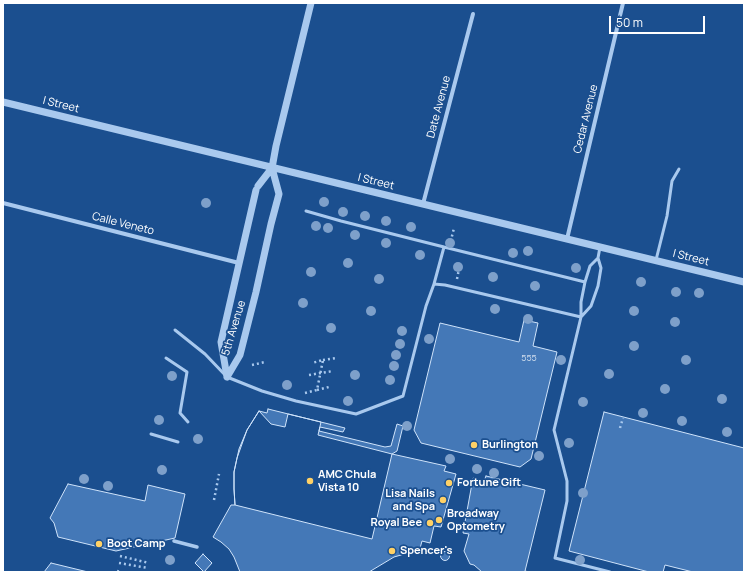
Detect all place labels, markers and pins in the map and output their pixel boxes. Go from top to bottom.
place label: Burlington [482,438,538,452]
marker: Burlington [469,440,479,450]
place label: AMC Chula Vista 10 [318,468,376,494]
marker: AMC Chula Vista 10 [305,476,315,486]
place label: Fortune Gift [457,476,521,490]
marker: Fortune Gift [444,478,454,488]
place label: Lisa Nails and Spa [385,487,435,513]
marker: Lisa Nails and Spa [438,495,448,505]
place label: Broadway Optometry [447,507,505,533]
marker: Broadway Optometry [434,515,444,525]
place label: Royal Bee [370,516,422,530]
marker: Royal Bee [425,518,435,528]
place label: Boot Camp [107,537,166,551]
marker: Boot Camp [94,539,104,549]
place label: Spencer's [400,544,452,558]
marker: Spencer's [387,546,397,556]

